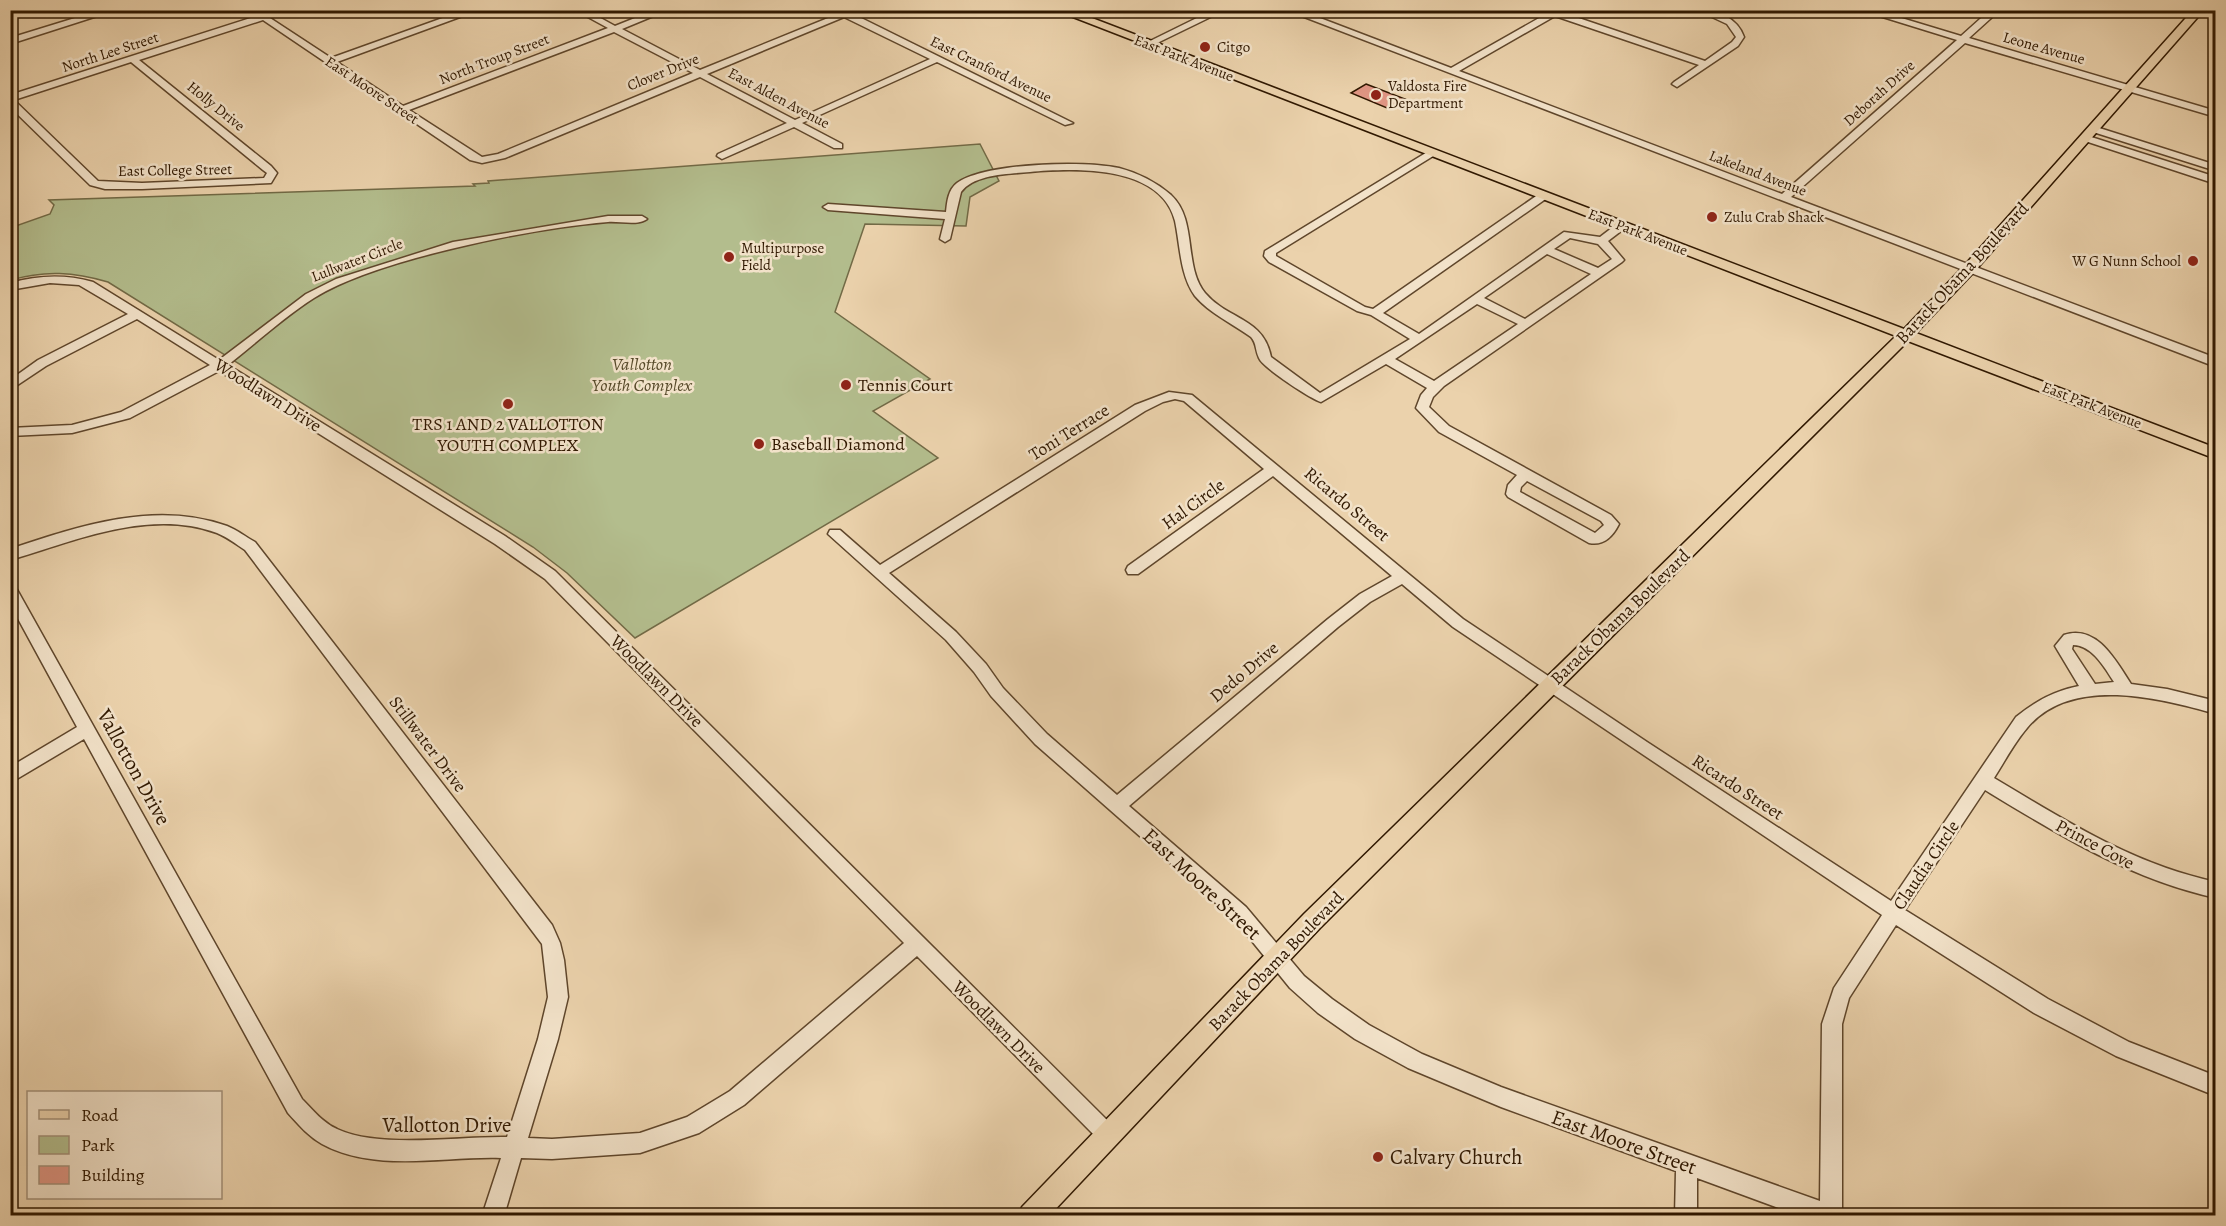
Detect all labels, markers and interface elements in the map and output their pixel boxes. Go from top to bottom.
street label: North Lee Street [59,27,161,77]
street label: Leone Avenue [2001,27,2088,69]
street label: North Troup Street [436,29,552,89]
street label: East Park Avenue [1131,30,1237,86]
street label: East Cranford Avenue [927,31,1055,107]
place label: Citgo [1217,37,1250,57]
marker: Citgo [1198,40,1212,54]
street label: Clover Drive [624,48,702,95]
street label: East Moore Street [321,51,423,129]
street label: Deborah Drive [1839,55,1919,130]
street label: East Alden Avenue [725,63,833,133]
street label: Holly Drive [183,76,249,136]
place label: Valdosta Fire Department [1387,76,1467,113]
marker: Valdosta Fire Department [1369,88,1383,102]
street label: Lakeland Avenue [1706,145,1810,201]
street label: East College Street [118,159,232,181]
street label: Barack Obama Boulevard [1890,197,2034,349]
street label: East Park Avenue [1585,204,1691,260]
place label: Zulu Crab Shack [1724,207,1825,227]
marker: Zulu Crab Shack [1705,210,1719,224]
street label: Lullwater Circle [308,233,406,287]
place label: Multipurpose Field [741,238,825,275]
marker: Multipurpose Field [722,250,736,264]
place label: W G Nunn School [2071,251,2181,271]
marker: W G Nunn School [2186,254,2200,268]
street label: Woodlawn Drive [209,352,326,438]
park label: Vallotton Youth Complex [592,352,693,397]
place label: Tennis Court [858,373,953,397]
street label: East Park Avenue [2039,377,2145,433]
marker: Tennis Court [839,378,853,392]
marker: TRS 1 AND 2 VALLOTTON YOUTH COMPLEX [501,397,515,411]
street label: Toni Terrace [1024,398,1114,466]
place label: TRS 1 AND 2 VALLOTTON YOUTH COMPLEX [412,412,604,457]
place label: Baseball Diamond [771,432,905,456]
marker: Baseball Diamond [752,437,766,451]
street label: Ricardo Street [1299,461,1395,547]
street label: Hal Circle [1157,473,1229,535]
street label: Barack Obama Boulevard [1545,544,1695,690]
street label: Woodlawn Drive [605,629,709,733]
street label: Dedo Drive [1204,636,1284,708]
street label: Stillwater Drive [384,691,472,797]
street label: Vallotton Drive [90,703,177,830]
street label: Ricardo Street [1687,748,1789,826]
street label: Prince Cove [2051,813,2139,875]
street label: Claudia Circle [1887,815,1965,915]
street label: East Moore Street [1137,822,1267,946]
street label: Barack Obama Boulevard [1203,886,1349,1036]
street label: Woodlawn Drive [947,975,1051,1079]
legend [27,1091,222,1199]
text: Road [81,1103,119,1127]
street label: East Moore Street [1547,1103,1701,1181]
street label: Vallotton Drive [382,1111,511,1139]
text: Park [81,1133,115,1157]
place label: Calvary Church [1390,1143,1522,1171]
marker: Calvary Church [1371,1150,1385,1164]
text: Building [81,1163,145,1187]

